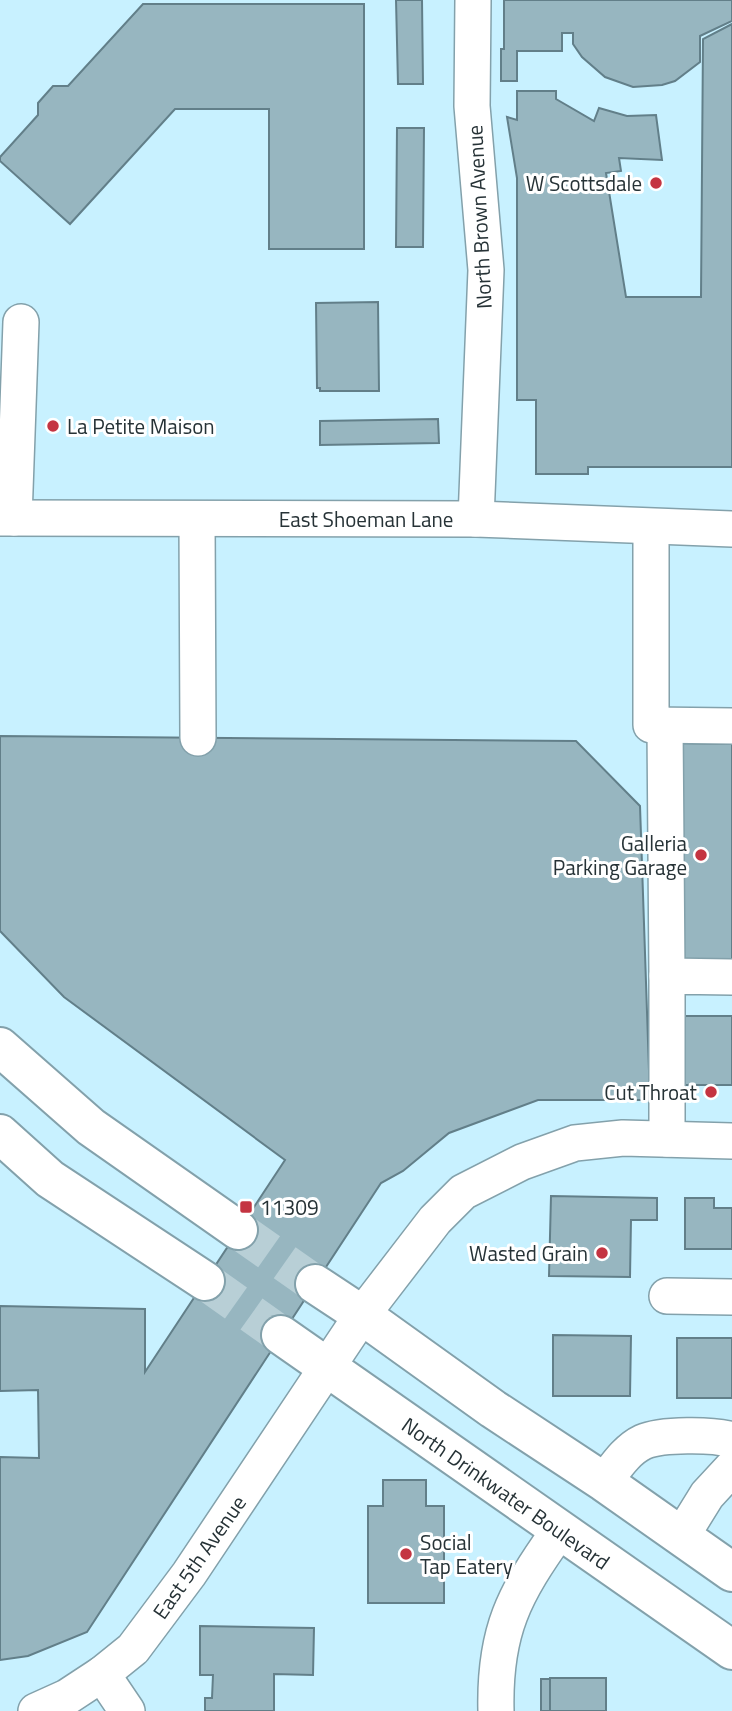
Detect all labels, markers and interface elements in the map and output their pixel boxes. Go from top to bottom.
street label: North Brown Avenue [458,124,500,310]
place label: W Scottsdale [526,167,642,199]
marker: W Scottsdale [648,175,664,191]
place label: La Petite Maison [67,410,215,442]
marker: La Petite Maison [45,418,61,434]
street label: East Shoeman Lane [279,503,453,535]
place label: Galleria Parking Garage [553,827,687,883]
marker: Galleria Parking Garage [693,847,709,863]
place label: Cut Throat [604,1076,698,1108]
marker: Cut Throat [703,1084,719,1100]
place label: 11309 [260,1191,319,1223]
marker: 11309 [238,1199,254,1215]
place label: Wasted Grain [469,1237,588,1269]
marker: Wasted Grain [594,1245,610,1261]
street label: North Drinkwater Boulevard [395,1409,617,1577]
street label: East 5th Avenue [144,1489,254,1625]
place label: Social Tap Eatery [420,1526,513,1582]
marker: Social Tap Eatery [398,1546,414,1562]

